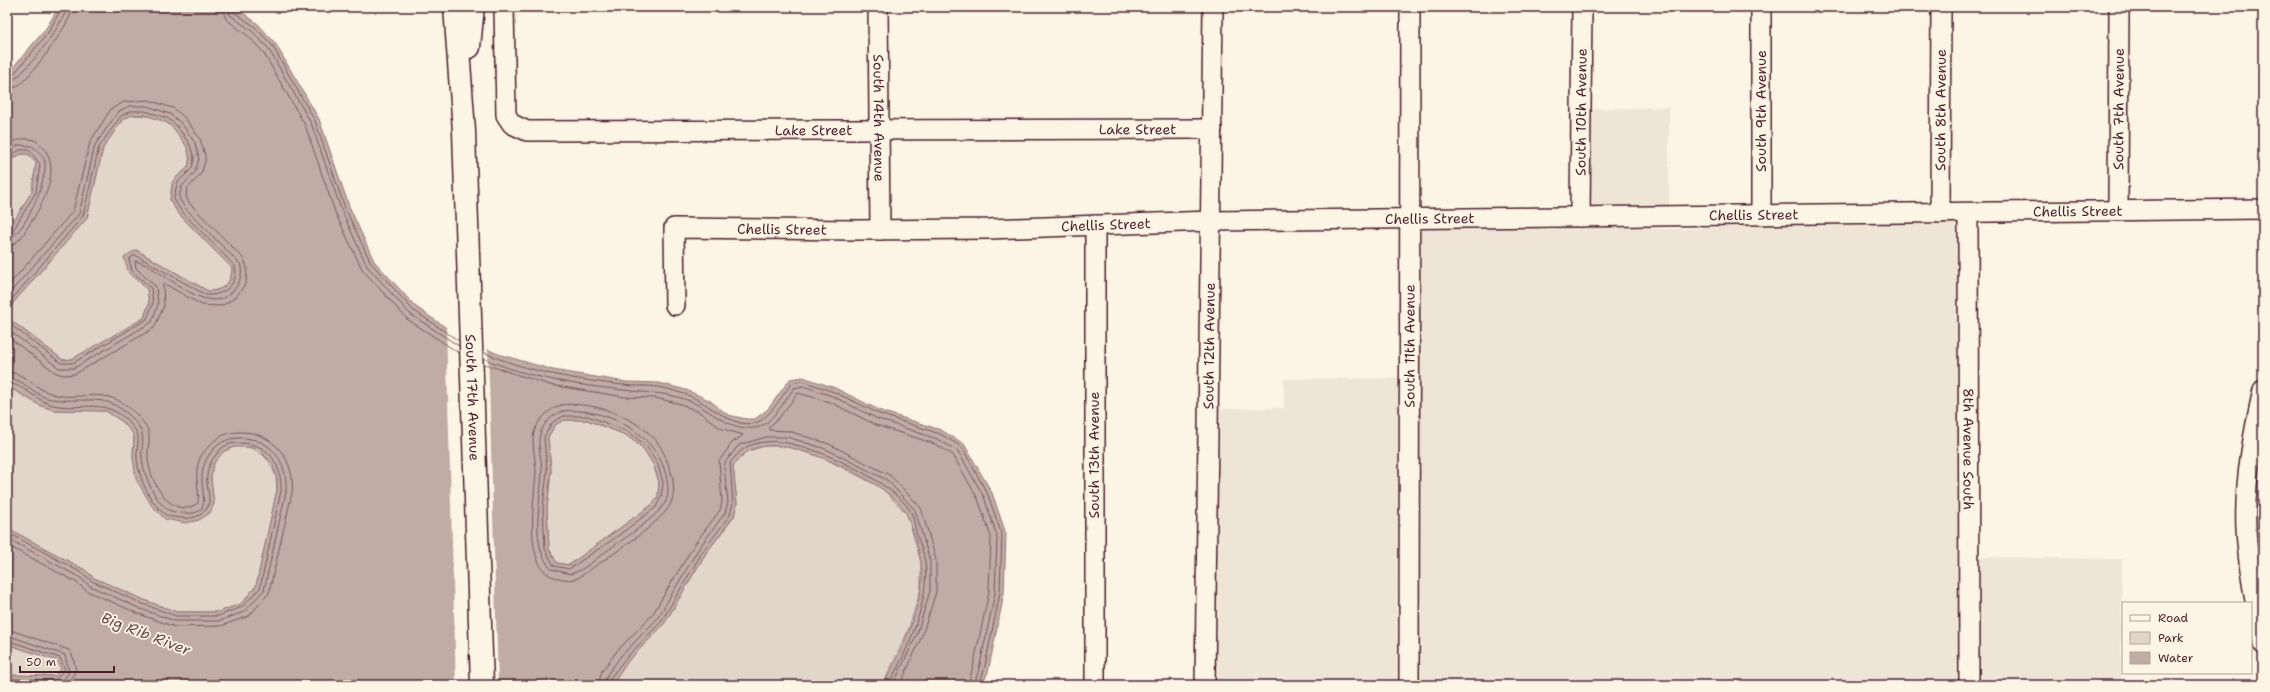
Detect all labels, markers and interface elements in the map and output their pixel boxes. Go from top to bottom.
street label: South 10th Avenue [1571,48,1591,176]
street label: South 7th Avenue [2109,48,2128,170]
street label: South 8th Avenue [1931,49,1950,171]
street label: South 9th Avenue [1752,50,1770,172]
street label: South 14th Avenue [869,54,889,182]
street label: Lake Street [1099,120,1176,138]
street label: Lake Street [775,121,852,139]
street label: Chellis Street [2033,202,2123,221]
street label: Chellis Street [1709,205,1799,224]
street label: Chellis Street [1385,209,1475,228]
street label: Chellis Street [1061,214,1151,235]
street label: Chellis Street [737,220,827,239]
street label: South 12th Avenue [1199,282,1219,410]
street label: South 11th Avenue [1400,284,1419,408]
street label: South 17th Avenue [462,334,484,461]
street label: 8th Avenue South [1959,388,1978,510]
street label: South 13th Avenue [1085,391,1103,519]
legend [2122,602,2252,674]
water label: Big Rib River [98,608,194,661]
text: Road [2158,610,2189,626]
text: Park [2158,630,2184,646]
scale bar [20,648,114,674]
text: Water [2158,650,2194,666]
text: 50 m [26,654,56,670]

